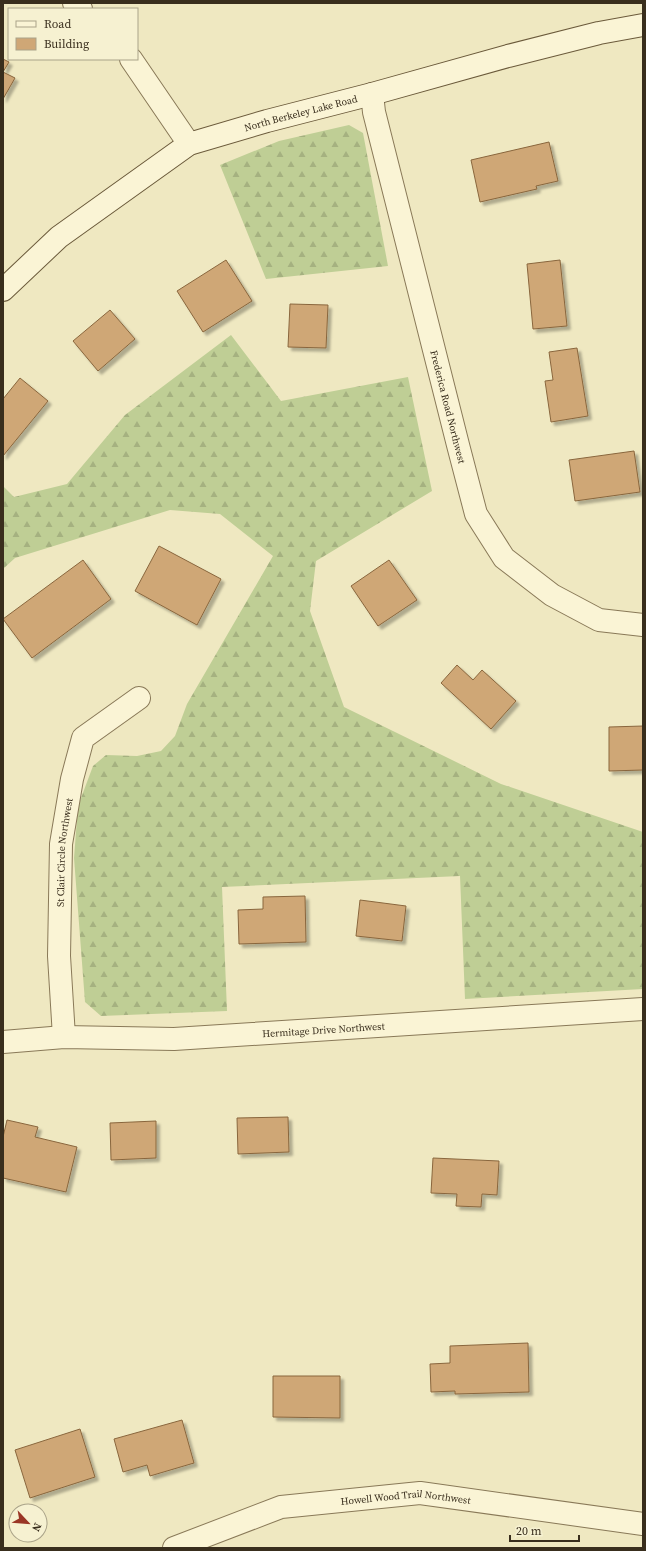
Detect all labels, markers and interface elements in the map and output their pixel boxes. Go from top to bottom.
legend [8,8,138,60]
text: Road [44,16,71,32]
text: Building [44,36,89,52]
street label: North Berkeley Lake Road [243,92,359,134]
street label: Frederica Road Northwest [427,349,469,466]
street label: St Clair Circle Northwest [54,796,76,907]
street label: Hermitage Drive Northwest [262,1019,386,1040]
street label: Howell Wood Trail Northwest [340,1487,472,1508]
north arrow [8,1503,48,1543]
scale bar [510,1517,579,1543]
text: N [28,1520,45,1534]
text: 20 m [516,1523,542,1539]

